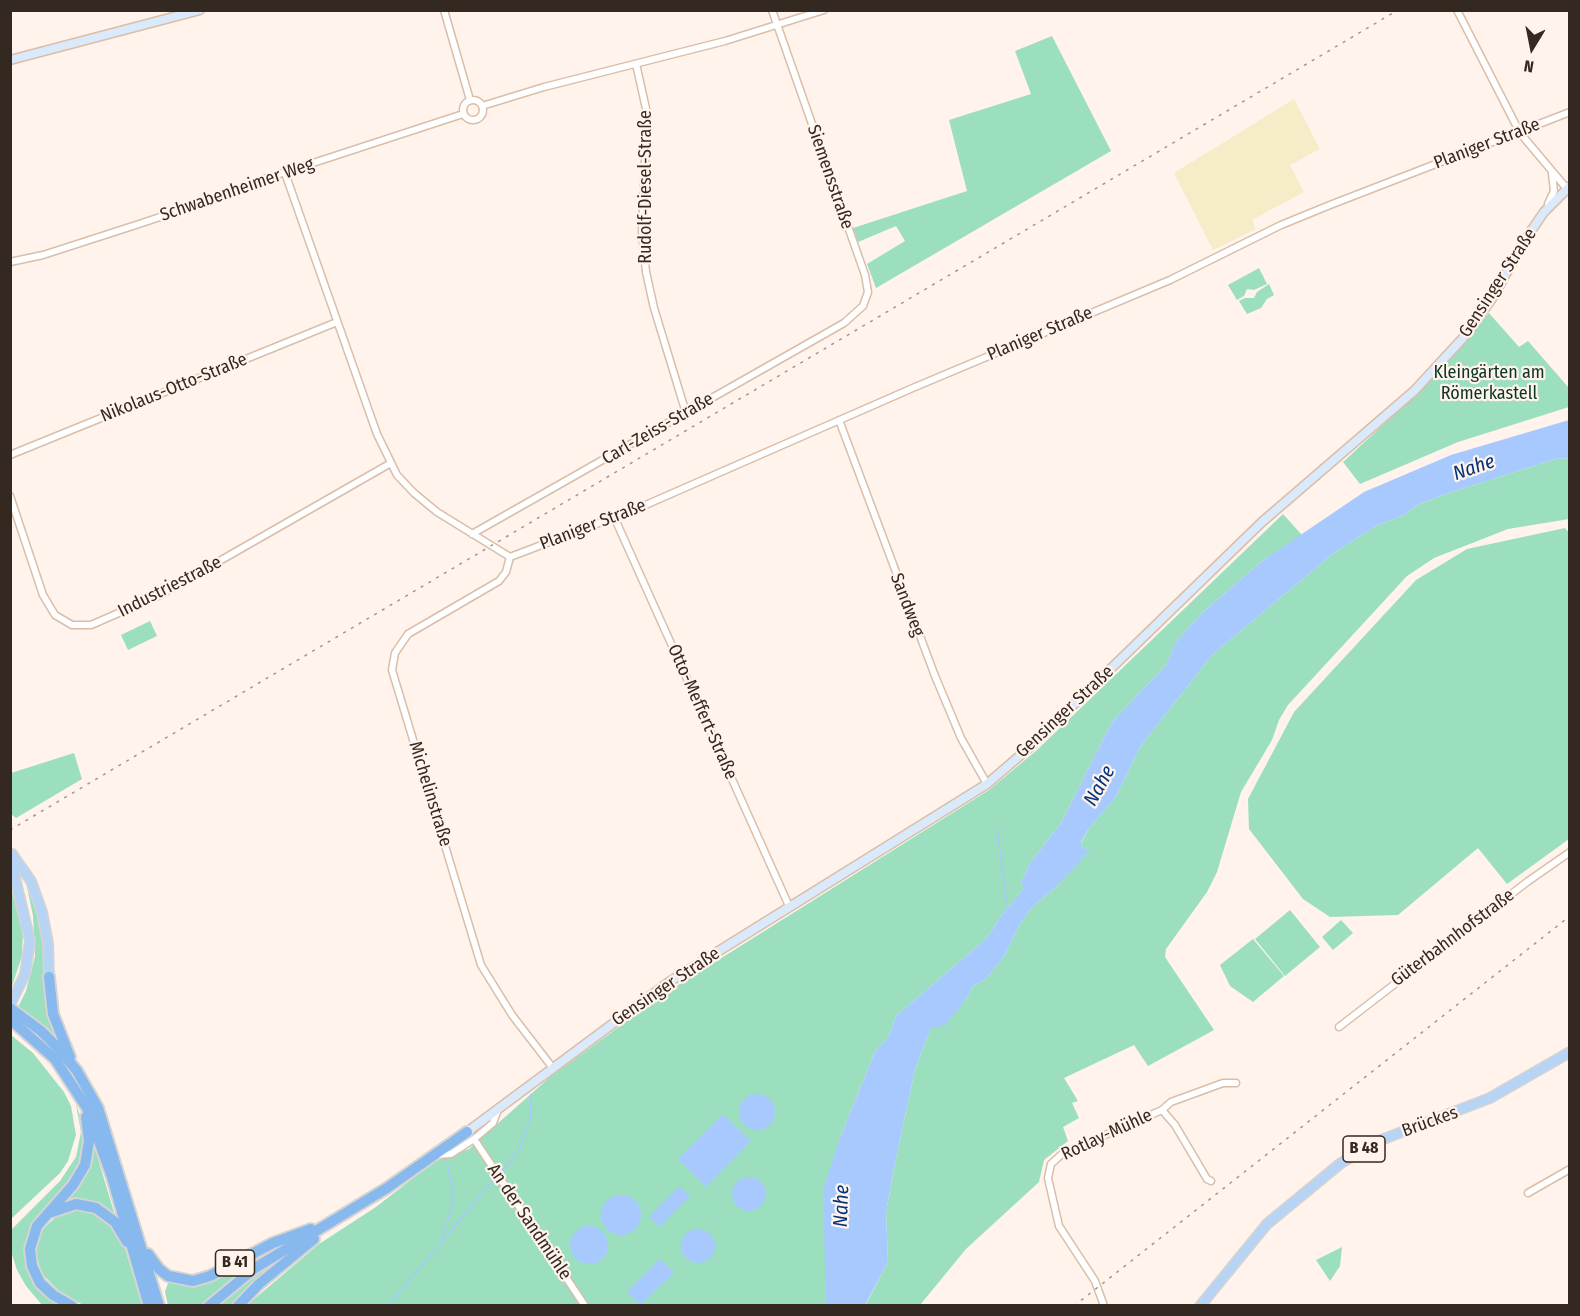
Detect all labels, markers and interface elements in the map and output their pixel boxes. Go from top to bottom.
north arrow [1502,18,1562,78]
text: N [1522,56,1535,76]
street label: Rudolf-Diesel-Straße [635,110,657,264]
street label: Planiger Straße [1431,114,1543,174]
street label: Siemensstraße [802,122,858,232]
street label: Schwabenheimer Weg [157,154,317,226]
street label: Gensinger Straße [1455,224,1541,342]
street label: Planiger Straße [984,302,1096,366]
street label: Nikolaus-Otto-Straße [98,349,250,427]
park label: Kleingärten am Römerkastell [1433,362,1545,404]
street label: Carl-Zeiss-Straße [598,388,718,470]
water label: Nahe [1450,450,1498,486]
street label: Planiger Straße [537,495,649,555]
street label: Industriestraße [115,552,225,622]
street label: Sandweg [885,570,929,640]
street label: Otto-Meffert-Straße [663,641,741,783]
street label: Gensinger Straße [1012,661,1118,763]
street label: Michelinstraße [404,739,456,849]
water label: Nahe [1079,762,1121,810]
street label: Güterbahnhofstraße [1387,885,1519,991]
street label: Gensinger Straße [608,943,724,1031]
street label: Brückes [1399,1102,1461,1142]
street label: Rotlay-Mühle [1058,1105,1156,1165]
road number: B 48 [1343,1136,1385,1162]
street label: An der Sandmühle [482,1160,576,1284]
water label: Nahe [829,1184,855,1228]
road number: B 41 [216,1250,254,1276]

